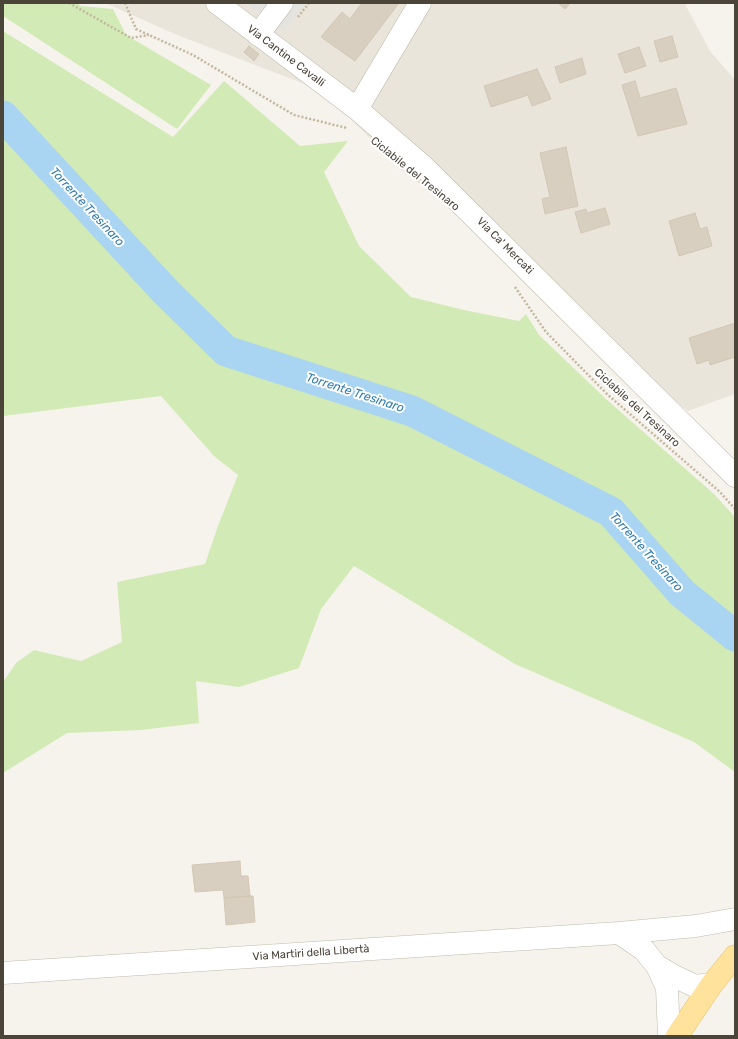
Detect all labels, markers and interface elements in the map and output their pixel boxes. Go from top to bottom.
street label: Via Cantine Cavalli [244,22,328,90]
street label: Ciclabile del Tresinaro [368,134,462,214]
water label: Torrente Tresinaro [47,165,127,249]
street label: Via Ca' Mercati [474,215,536,277]
street label: Ciclabile del Tresinaro [591,366,683,450]
water label: Torrente Tresinaro [304,370,406,416]
water label: Torrente Tresinaro [607,509,685,595]
street label: Via Martiri della Libertà [252,942,370,964]

